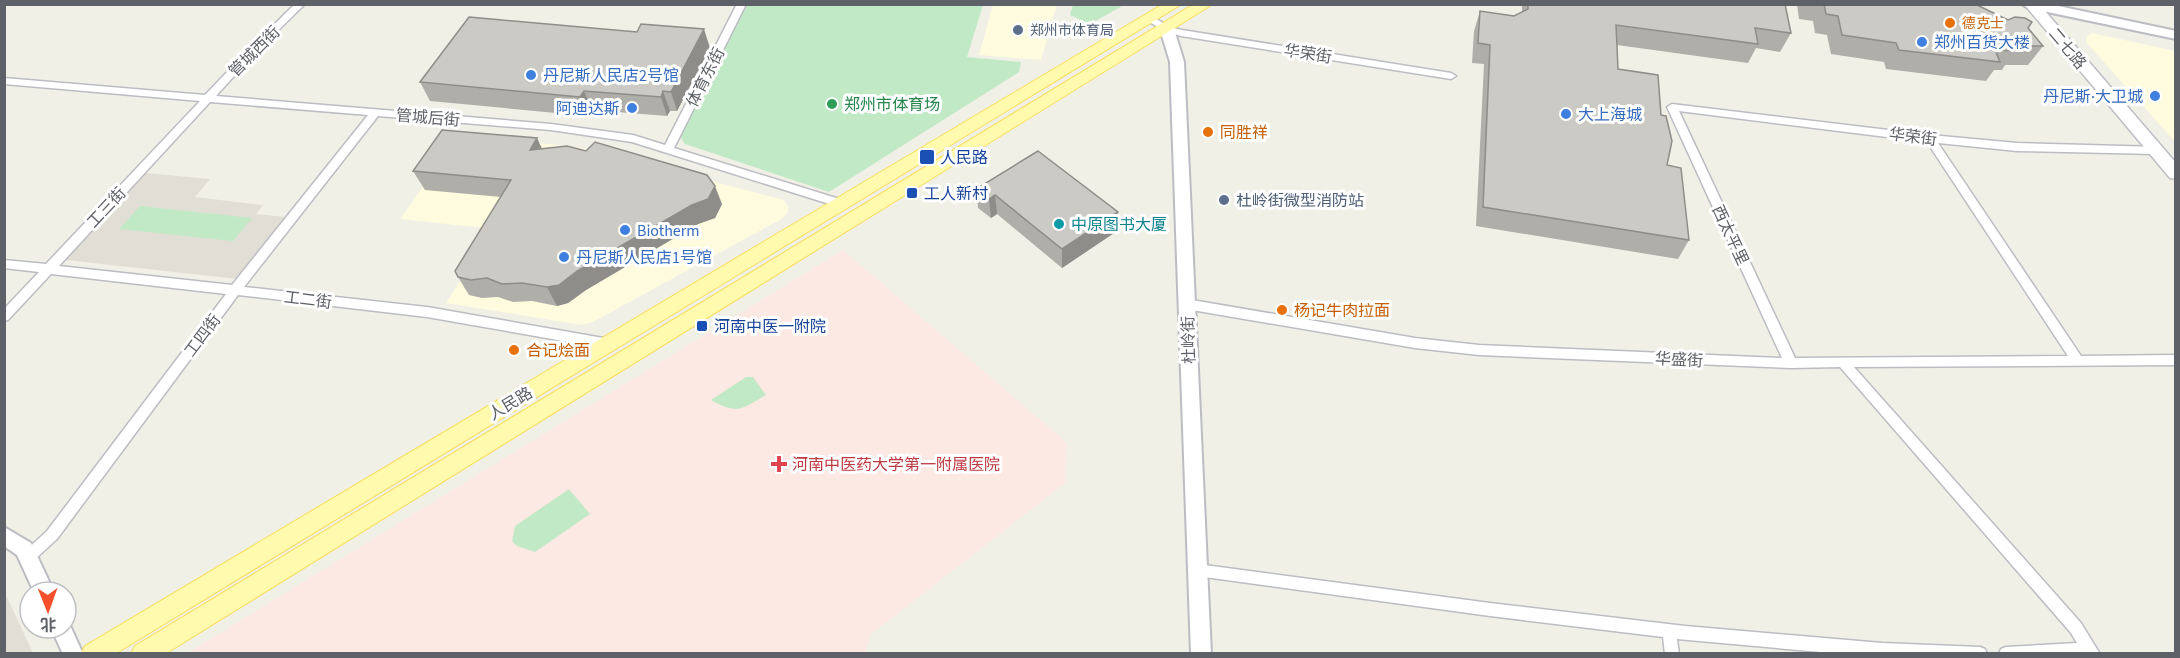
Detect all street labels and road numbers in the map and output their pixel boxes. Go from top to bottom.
street label: 管城西街 [224,21,285,82]
street label: 二七路 [2043,23,2091,74]
street label: 华荣街 [1282,39,1333,69]
street label: 体育东街 [682,44,730,111]
street label: 管城后街 [395,104,461,132]
street label: 华荣街 [1888,123,1938,151]
street label: 工三街 [82,183,131,233]
street label: 西太平里 [1707,202,1754,269]
street label: 工二街 [283,286,333,314]
street label: 工四街 [180,310,226,361]
street label: 杜岭街 [1177,316,1201,364]
street label: 华盛街 [1654,348,1703,372]
street label: 人民路 [484,382,537,426]

